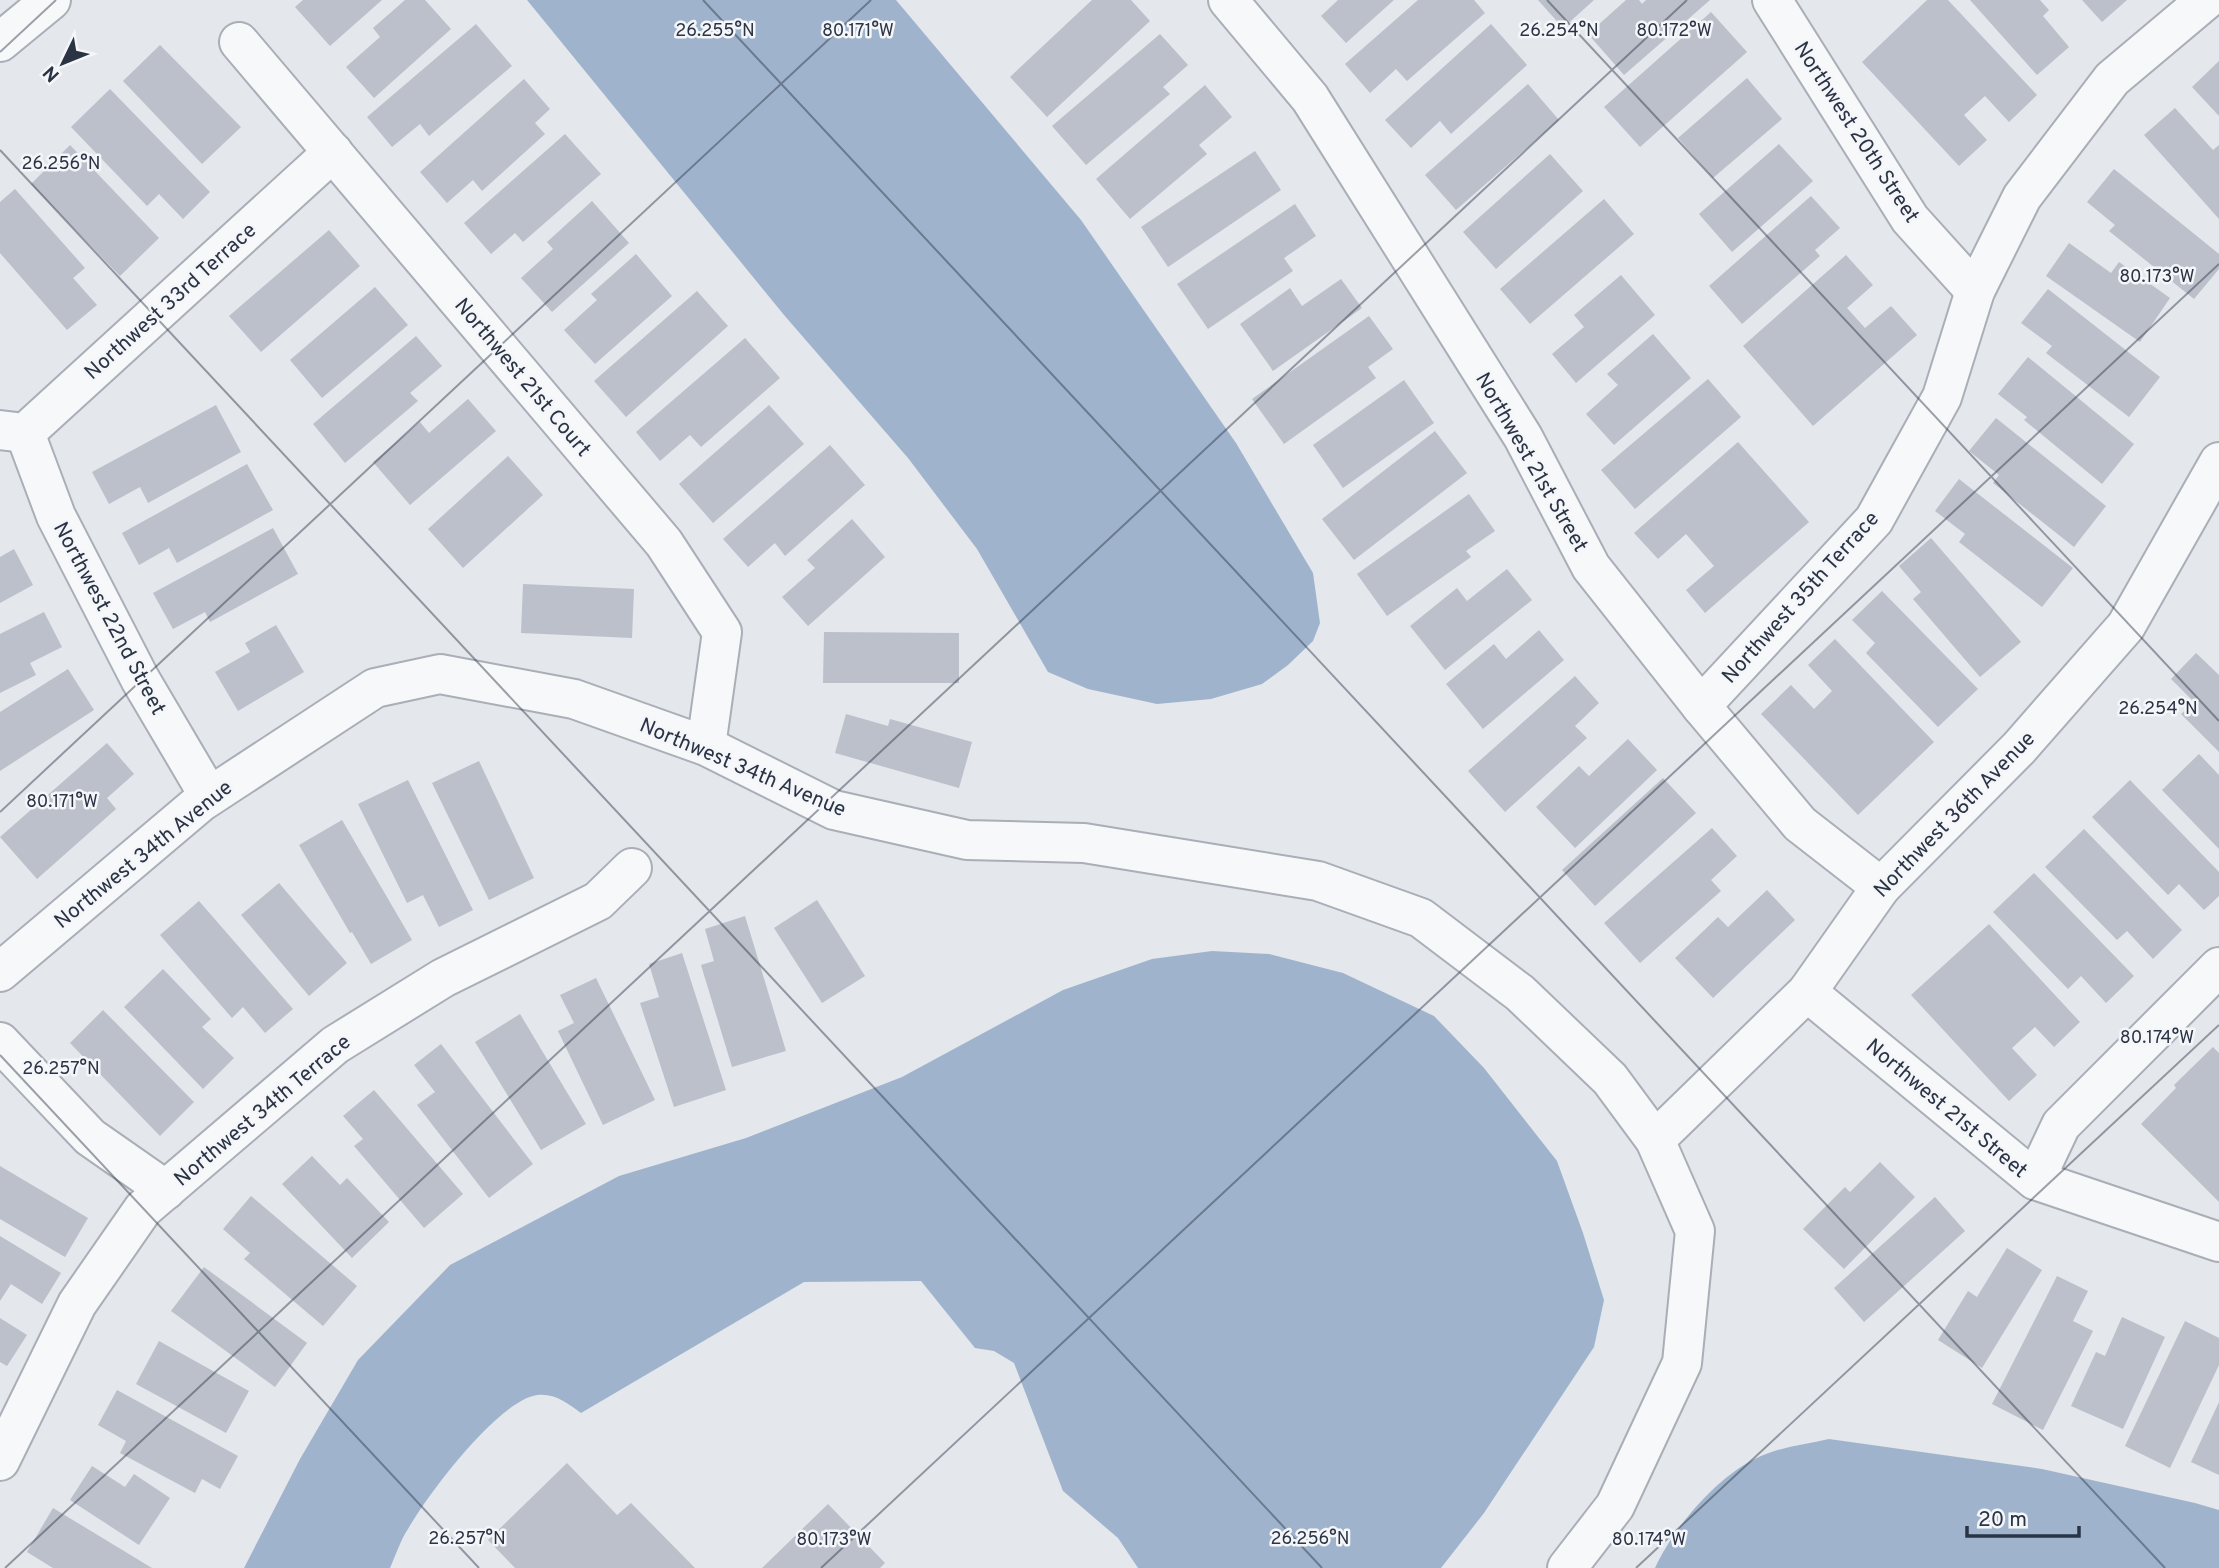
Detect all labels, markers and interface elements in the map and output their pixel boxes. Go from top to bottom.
text: 26.255°N [675,20,755,43]
text: 80.171°W [822,20,894,43]
text: 26.254°N [1519,20,1599,43]
text: 80.172°W [1636,20,1712,43]
north arrow [28,28,98,98]
street label: Northwest 20th Street [1787,37,1925,229]
text: N [39,60,65,86]
text: 26.256°N [22,153,100,176]
street label: Northwest 33rd Terrace [79,218,263,387]
text: 80.173°W [2119,266,2195,289]
street label: Northwest 21st Court [448,293,596,463]
street label: Northwest 21st Street [1468,368,1593,557]
street label: Northwest 35th Terrace [1717,506,1886,690]
street label: Northwest 22nd Street [46,517,171,720]
text: 26.254°N [2118,698,2198,721]
street label: Northwest 34th Avenue [635,713,850,824]
street label: Northwest 36th Avenue [1868,726,2042,904]
street label: Northwest 34th Avenue [49,775,239,935]
text: 80.171°W [26,791,98,814]
text: 80.174°W [2120,1027,2194,1050]
street label: Northwest 34th Terrace [169,1029,357,1193]
street label: Northwest 21st Street [1860,1034,2033,1185]
text: 26.257°N [22,1058,100,1081]
scale bar [1967,1494,2079,1538]
text: 20 m [1978,1507,2027,1534]
text: 26.257°N [428,1528,506,1551]
text: 26.256°N [1271,1528,1349,1551]
text: 80.173°W [796,1529,872,1552]
text: 80.174°W [1612,1529,1686,1552]

